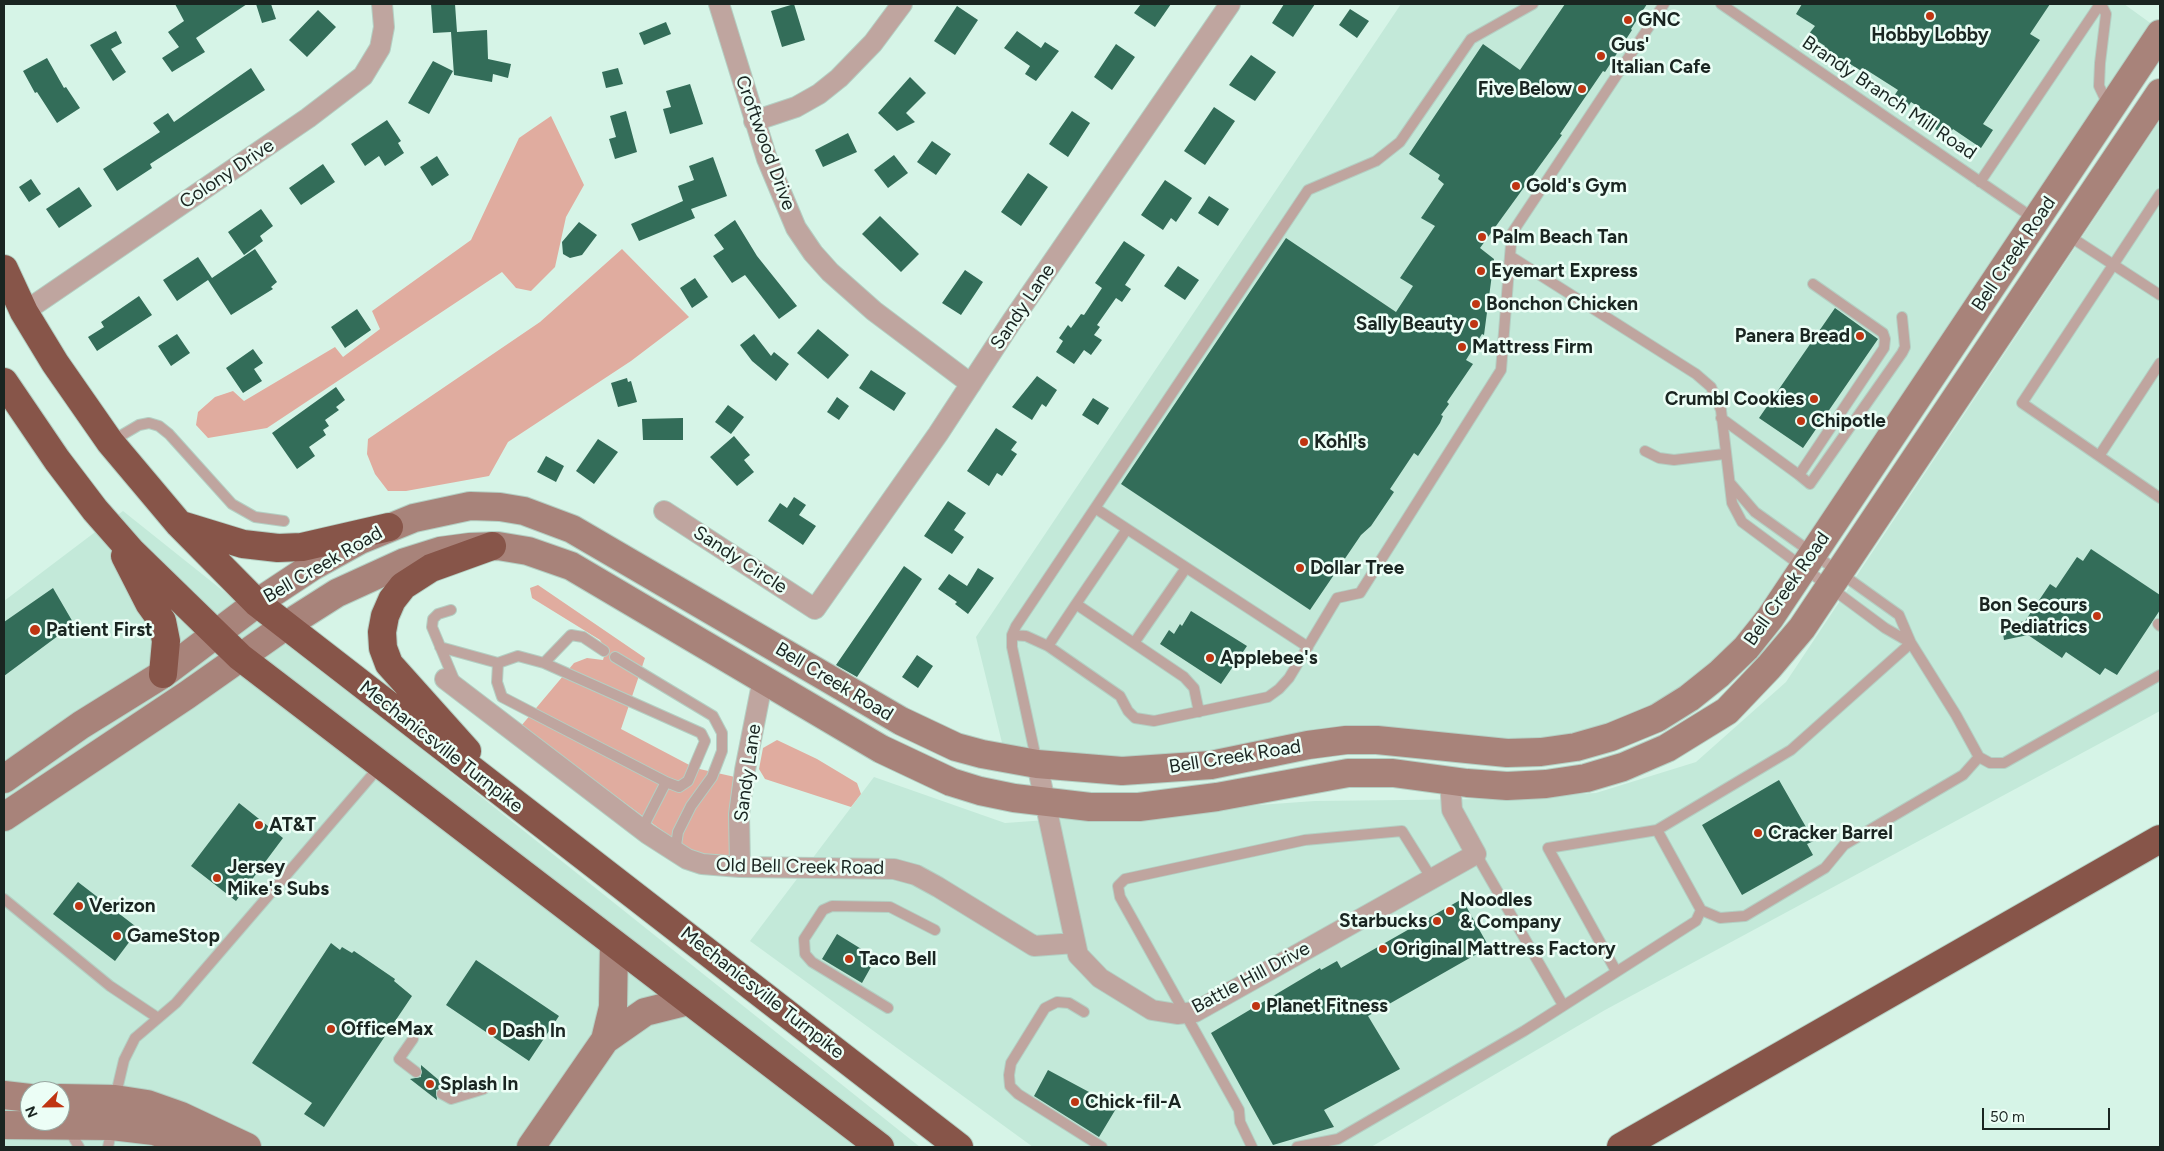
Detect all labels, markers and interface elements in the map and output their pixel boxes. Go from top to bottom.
place label: GNC [1638,9,1681,31]
marker: Hobby Lobby [1924,10,1936,22]
marker: GNC [1622,14,1634,26]
place label: Hobby Lobby [1871,24,1989,46]
street label: Brandy Branch Mill Road [1798,31,1980,165]
place label: Gus' Italian Cafe [1611,34,1711,78]
marker: Gus' Italian Cafe [1595,50,1607,62]
street label: Croftwood Drive [730,72,800,214]
place label: Five Below [1478,78,1572,100]
marker: Five Below [1576,83,1588,95]
street label: Colony Drive [175,134,279,214]
place label: Gold's Gym [1526,175,1627,197]
marker: Gold's Gym [1510,180,1522,192]
street label: Bell Creek Road [1967,192,2061,316]
place label: Palm Beach Tan [1492,226,1628,248]
marker: Palm Beach Tan [1476,231,1488,243]
street label: Sandy Lane [986,260,1060,354]
place label: Eyemart Express [1491,260,1638,282]
marker: Eyemart Express [1475,265,1487,277]
place label: Bonchon Chicken [1486,293,1638,315]
marker: Bonchon Chicken [1470,298,1482,310]
place label: Sally Beauty [1356,313,1464,335]
marker: Sally Beauty [1468,318,1480,330]
place label: Panera Bread [1735,325,1850,347]
marker: Panera Bread [1854,330,1866,342]
place label: Mattress Firm [1472,336,1593,358]
marker: Mattress Firm [1456,341,1468,353]
place label: Crumbl Cookies [1665,388,1804,410]
marker: Crumbl Cookies [1808,393,1820,405]
place label: Chipotle [1811,410,1886,432]
marker: Chipotle [1795,415,1807,427]
place label: Kohl's [1314,431,1366,453]
marker: Kohl's [1298,436,1310,448]
street label: Sandy Circle [689,521,791,599]
street label: Bell Creek Road [259,522,387,608]
street label: Bell Creek Road [1739,528,1835,650]
place label: Dollar Tree [1310,557,1404,579]
marker: Dollar Tree [1294,562,1306,574]
place label: Bon Secours Pediatrics [1979,594,2087,638]
marker: Bon Secours Pediatrics [2091,610,2103,622]
place label: Patient First [46,619,153,641]
marker: Patient First [28,623,42,637]
street label: Bell Creek Road [771,638,897,726]
place label: Applebee's [1220,647,1317,669]
marker: Applebee's [1204,652,1216,664]
street label: Mechanicsville Turnpike [355,676,527,818]
street label: Sandy Lane [730,723,766,823]
street label: Bell Creek Road [1167,735,1303,779]
place label: AT&T [269,814,316,836]
marker: AT&T [253,819,265,831]
place label: Cracker Barrel [1768,822,1893,844]
marker: Cracker Barrel [1752,827,1764,839]
street label: Old Bell Creek Road [716,854,884,880]
place label: Jersey Mike's Subs [227,856,329,900]
marker: Jersey Mike's Subs [211,872,223,884]
place label: Noodles & Company [1460,889,1561,933]
place label: Verizon [89,895,156,917]
marker: Verizon [73,900,85,912]
marker: Noodles & Company [1444,905,1456,917]
place label: Starbucks [1339,910,1427,932]
marker: Starbucks [1431,915,1443,927]
street label: Mechanicsville Turnpike [676,922,848,1064]
place label: GameStop [127,925,220,947]
marker: GameStop [111,930,123,942]
street label: Battle Hill Drive [1188,937,1314,1019]
place label: Original Mattress Factory [1393,938,1616,960]
marker: Original Mattress Factory [1377,943,1389,955]
place label: Taco Bell [859,948,936,970]
marker: Taco Bell [843,953,855,965]
place label: Planet Fitness [1266,995,1388,1017]
marker: Planet Fitness [1250,1000,1262,1012]
place label: OfficeMax [341,1018,433,1040]
place label: Dash In [502,1020,566,1042]
marker: OfficeMax [325,1023,337,1035]
marker: Dash In [486,1025,498,1037]
place label: Splash In [440,1073,518,1095]
marker: Splash In [424,1078,436,1090]
north arrow [20,1081,70,1131]
place label: Chick-fil-A [1085,1091,1181,1113]
marker: Chick-fil-A [1069,1096,1081,1108]
scale bar [1984,1098,2112,1130]
text: N [22,1103,42,1120]
text: 50 m [1990,1108,2025,1126]

